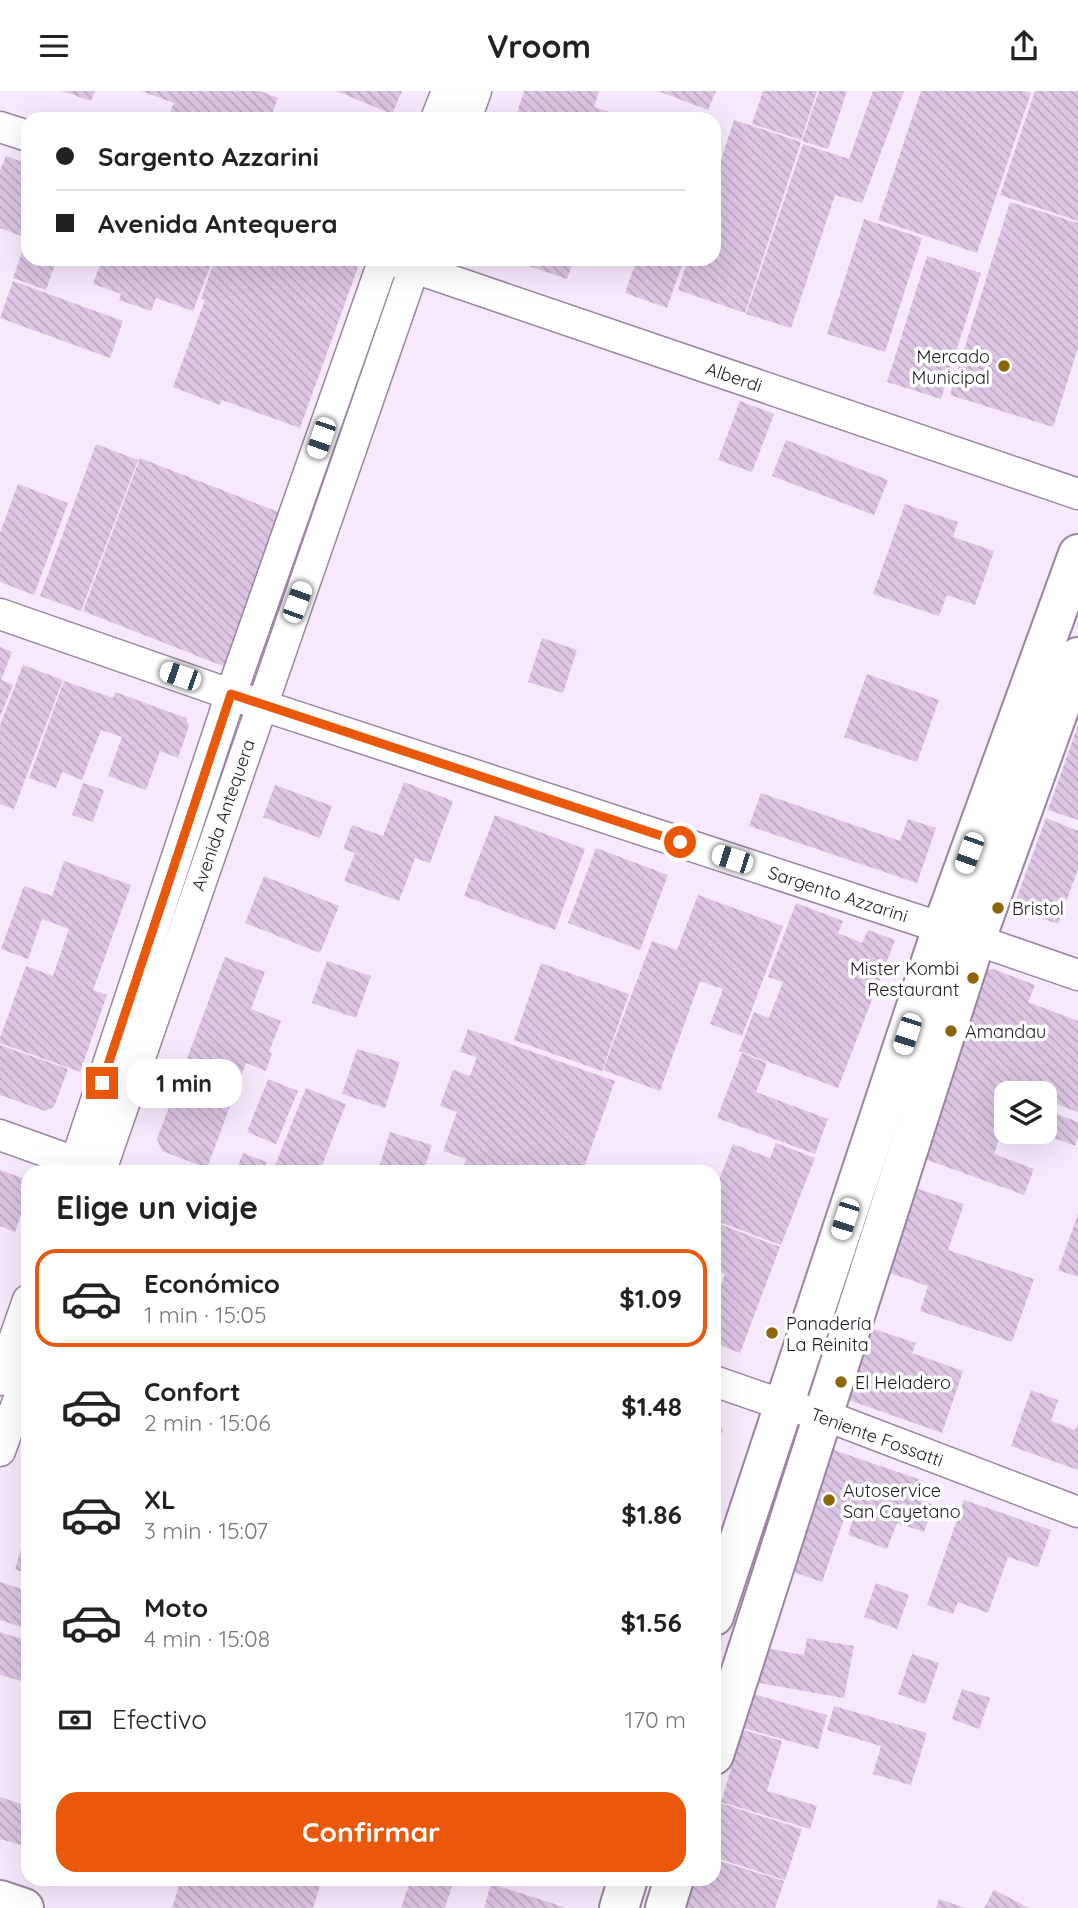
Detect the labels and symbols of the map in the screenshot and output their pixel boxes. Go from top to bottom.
place label: Mercado Municipal [911,345,990,389]
street label: Alberdi [703,357,765,397]
marker: Mercado Municipal [996,358,1012,374]
car [305,415,338,461]
car [280,579,315,625]
car [157,659,204,693]
street label: Avenida Antequera [186,736,260,894]
route start [664,826,696,858]
car [952,830,987,876]
car [709,843,756,875]
street label: Sargento Azzarini [765,861,911,927]
place label: Bristol [1012,897,1064,920]
marker: Bristol [990,900,1006,916]
place label: Mister Kombi Restaurant [850,957,959,1001]
marker: Mister Kombi Restaurant [965,970,981,986]
car [891,1011,924,1057]
place label: Amandau [965,1020,1046,1043]
marker: Amandau [943,1023,959,1039]
callout: 1 min [126,1059,242,1107]
route end [86,1067,118,1099]
car [829,1196,862,1242]
place label: Panadería La Reinita [786,1312,872,1356]
marker: Panadería La Reinita [764,1325,780,1341]
place label: El Heladero [855,1371,951,1394]
marker: El Heladero [833,1374,849,1390]
street label: Teniente Fossatti [807,1402,947,1472]
place label: Autoservice San Cayetano [843,1479,961,1523]
marker: Autoservice San Cayetano [821,1492,837,1508]

